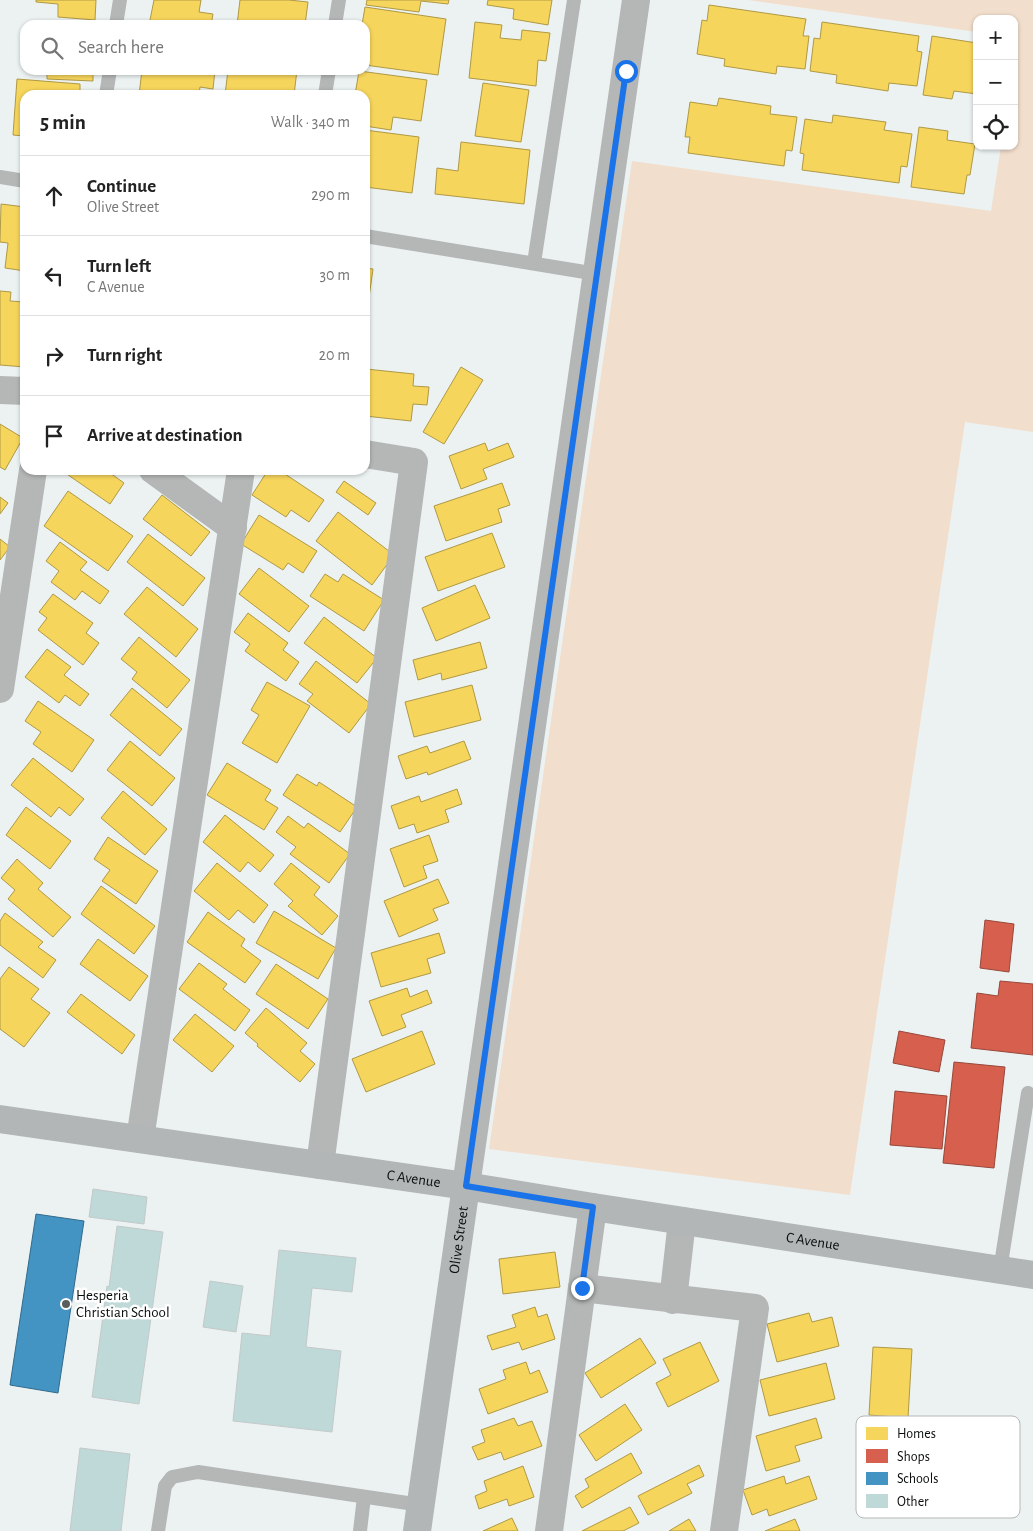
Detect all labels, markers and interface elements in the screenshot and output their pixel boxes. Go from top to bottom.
map controls [973,15,1018,150]
button: + [973,15,1018,60]
search box [20,20,370,75]
icon: search [38,34,66,62]
text: Search here [78,38,164,57]
route start [615,60,638,83]
button: − [973,60,1018,105]
button: locate [973,105,1018,150]
text: 5 min [40,112,86,133]
text: Walk · 340 m [271,114,350,130]
text: Continue [87,177,156,196]
icon: ahead [40,182,68,210]
text: 290 m [311,187,350,203]
text: Olive Street [87,199,159,215]
text: Turn left [87,257,151,276]
icon: left [40,262,68,290]
text: 30 m [320,267,350,283]
text: C Avenue [87,279,145,295]
icon: right [40,342,68,370]
text: Turn right [87,346,162,365]
text: 20 m [319,347,350,363]
icon: arrive [40,422,68,450]
text: Arrive at destination [87,426,243,445]
street label: C Avenue [386,1168,442,1190]
street label: Olive Street [447,1205,471,1275]
street label: C Avenue [785,1230,841,1253]
route end [571,1277,594,1300]
place label: Hesperia Christian School [76,1288,170,1320]
marker: Hesperia Christian School [60,1298,72,1310]
legend [856,1416,1020,1518]
text: Homes [897,1427,936,1441]
text: Shops [897,1450,930,1464]
text: Schools [897,1472,938,1486]
text: Other [897,1495,929,1509]

